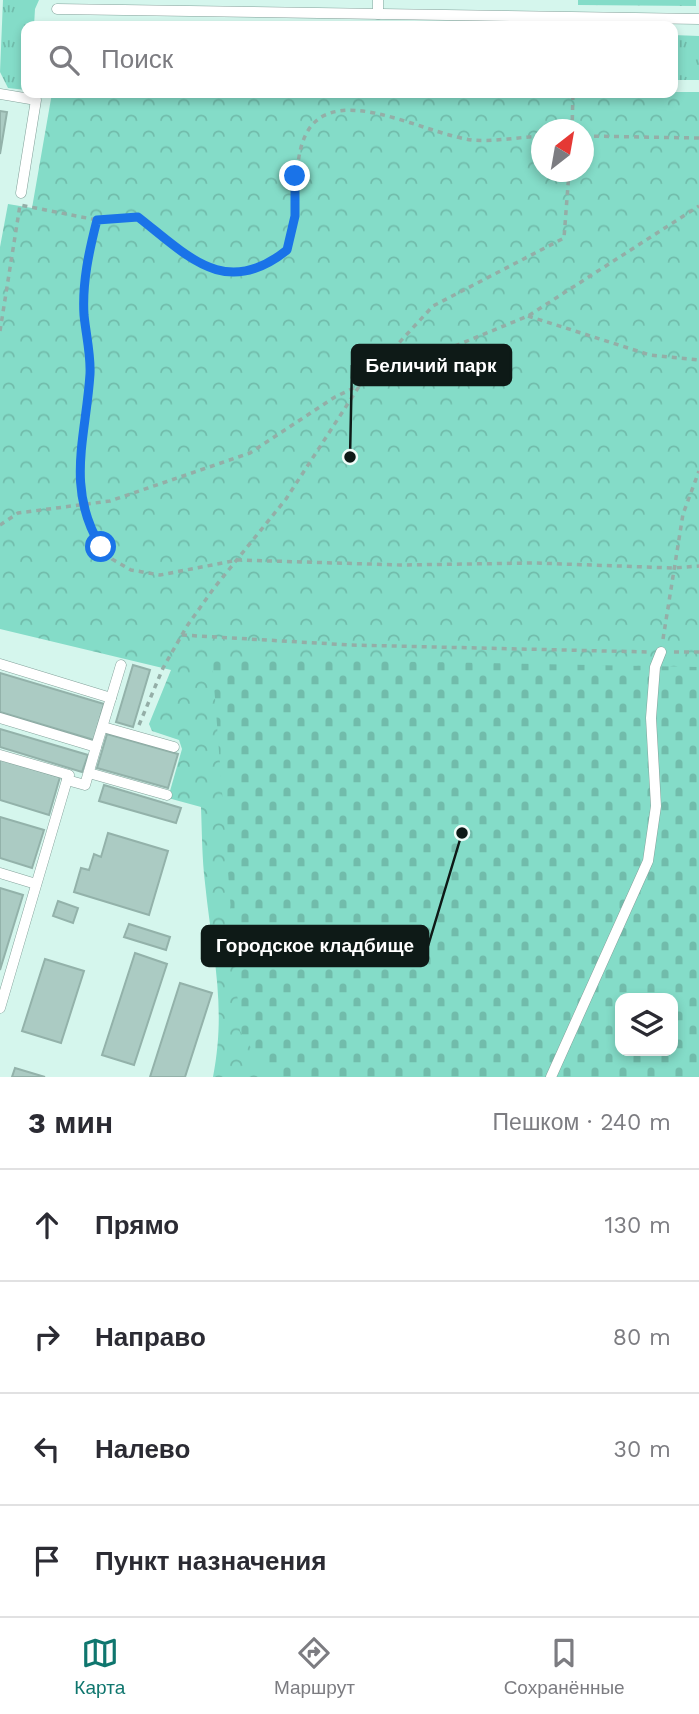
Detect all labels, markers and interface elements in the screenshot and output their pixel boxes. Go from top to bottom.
search box [21,21,678,98]
icon: search [45,41,83,79]
text: Поиск [101,44,173,74]
north arrow [531,119,594,182]
route end [279,160,310,191]
callout: Беличий парк [352,345,511,385]
text: Беличий парк [366,354,497,377]
route start [85,531,116,562]
callout: Городское кладбище [202,926,428,966]
text: Городское кладбище [216,934,414,957]
map controls [615,993,678,1056]
button: layers [615,993,678,1056]
text: 3 мин [28,1105,113,1140]
text: Пешком · 240 m [493,1109,671,1136]
icon: ahead [28,1206,66,1244]
text: Прямо [95,1210,179,1240]
text: 130 m [605,1212,671,1239]
icon: right [28,1318,66,1356]
text: Направо [95,1322,206,1352]
text: 80 m [613,1324,671,1351]
icon: left [28,1430,66,1468]
text: Налево [95,1434,190,1464]
text: 30 m [614,1436,671,1463]
icon: arrive [28,1542,66,1580]
text: Пункт назначения [95,1546,326,1576]
tab: Карта [74,1634,125,1699]
tab: Маршрут [274,1634,355,1699]
tab: Сохранённые [504,1634,625,1699]

